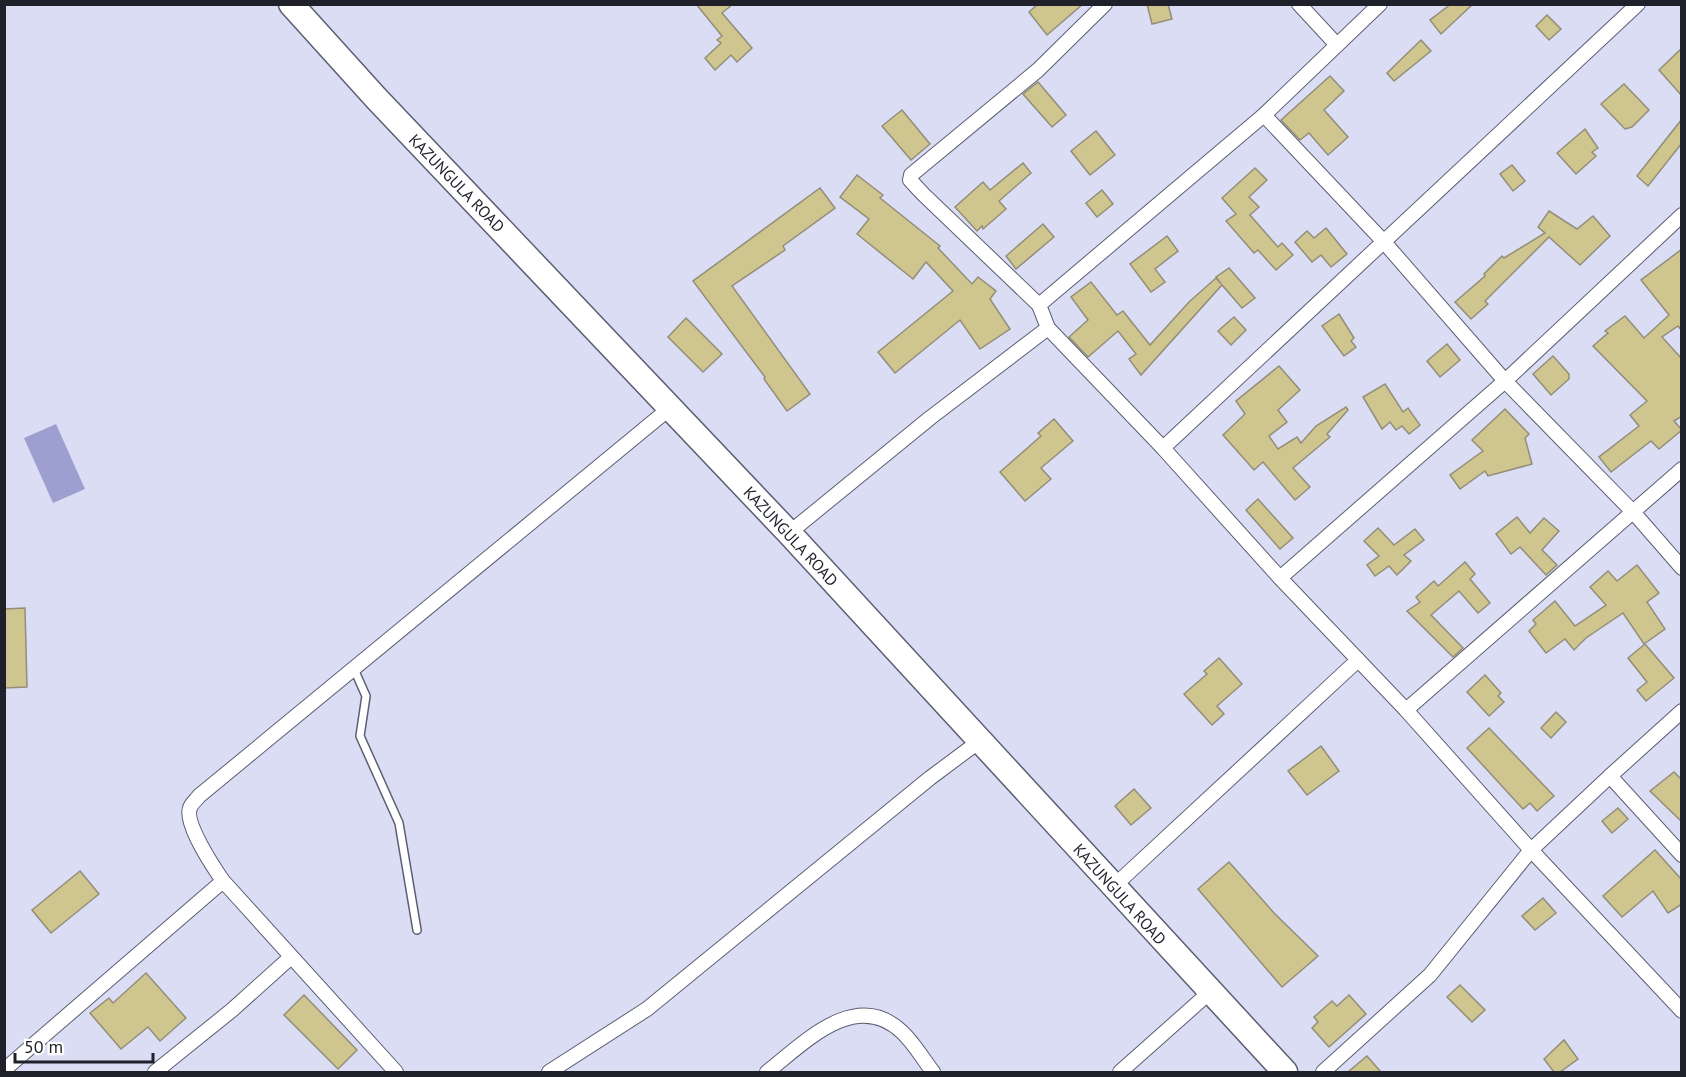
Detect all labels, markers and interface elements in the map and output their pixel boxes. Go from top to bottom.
street label: KAZUNGULA ROAD [405,130,509,236]
street label: KAZUNGULA ROAD [740,482,842,590]
street label: KAZUNGULA ROAD [1069,839,1171,949]
scale bar [15,1026,153,1064]
text: 50 m [24,1035,63,1058]

